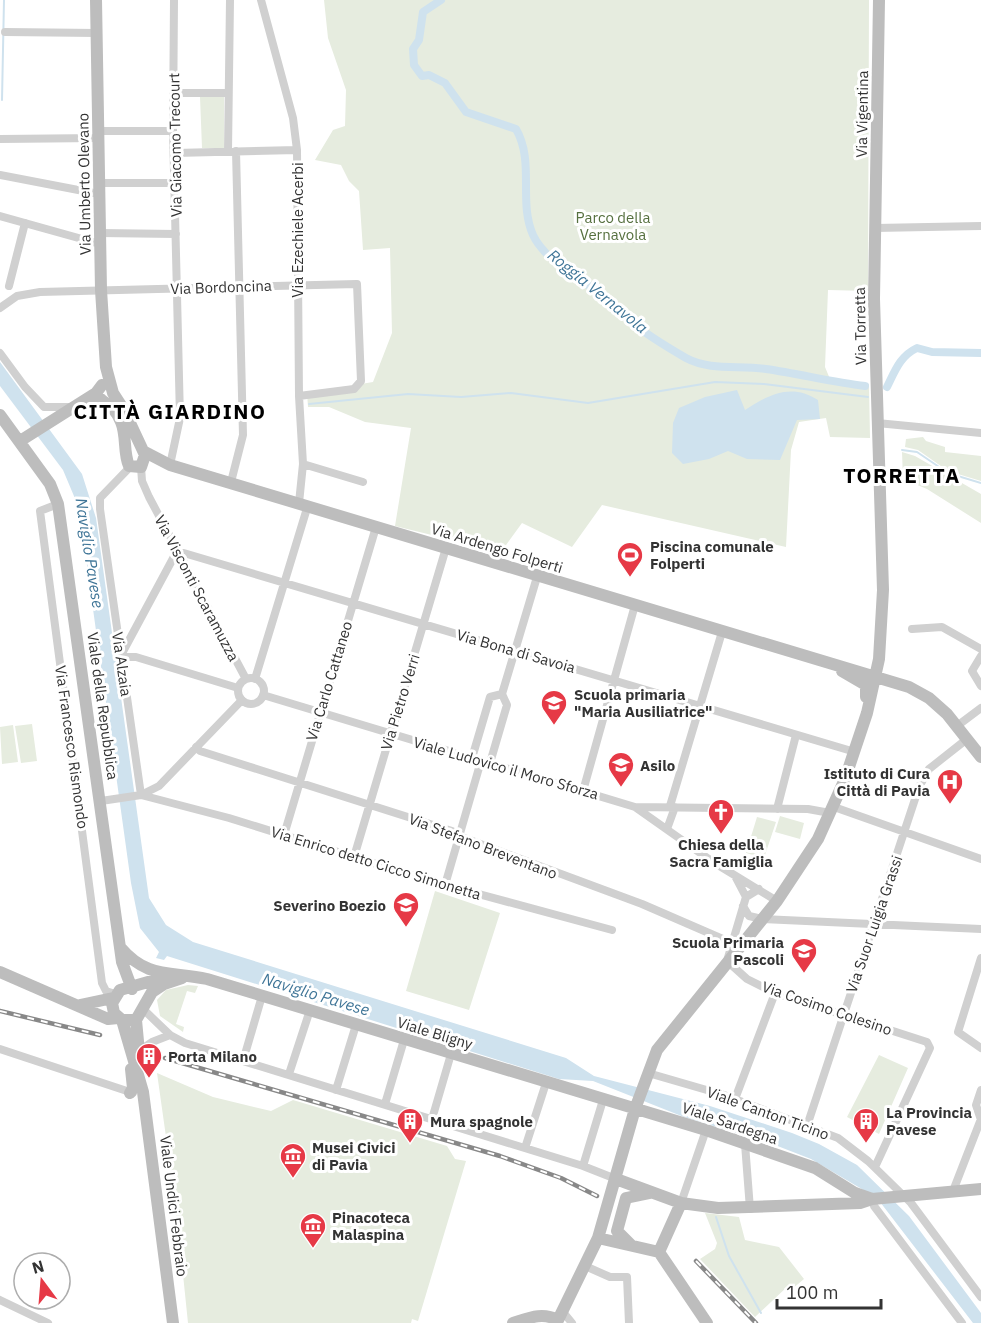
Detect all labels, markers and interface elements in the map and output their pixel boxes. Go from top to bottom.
street label: Via Vigentina [852,70,872,158]
street label: Via Giacomo Trecourt [164,73,186,217]
street label: Via Umberto Olevano [73,113,95,255]
street label: Via Ezechiele Acerbi [288,162,307,298]
park label: Parco della Vernavola [576,208,650,244]
water label: Roggia Vernavola [544,244,652,338]
street label: Via Bordoncina [170,276,272,298]
street label: Via Torretta [850,287,870,365]
district label: CITTÀ GIARDINO [73,397,267,425]
district label: TORRETTA [843,461,961,489]
water label: Naviglio Pavese [71,497,109,609]
street label: Via Visconti Scaramuzza [150,512,244,664]
street label: Via Ardengo Folperti [429,519,565,577]
place label: Piscina comunale Folperti [650,537,774,573]
sports icon: Piscina comunale Folperti [615,540,645,578]
street label: Via Carlo Cattaneo [302,619,356,743]
street label: Via Bona di Savoia [454,625,578,677]
street label: Viale della Repubblica [83,631,123,781]
street label: Via Alzaia [108,631,136,697]
street label: Via Pietro Verri [376,651,424,753]
street label: Via Francesco Rismondo [51,664,93,830]
place label: Scuola primaria "Maria Ausiliatrice" [574,685,712,721]
school or university icon: Scuola primaria "Maria Ausiliatrice" [539,688,569,726]
street label: Viale Ludovico il Moro Sforza [411,732,601,804]
school or university icon: Asilo [606,750,636,788]
place label: Asilo [640,756,675,775]
place label: Istituto di Cura Città di Pavia [824,764,930,800]
hospital icon: Istituto di Cura Città di Pavia [935,767,965,805]
church icon: Chiesa della Sacra Famiglia [706,797,736,835]
street label: Via Stefano Breventano [406,809,560,883]
street label: Via Enrico detto Cicco Simonetta [269,822,483,904]
place label: Chiesa della Sacra Famiglia [669,835,773,871]
street label: Via Suor Luigia Grassi [842,853,906,995]
school or university icon: Severino Boezio [391,890,421,928]
place label: Severino Boezio [273,896,386,915]
place label: Scuola Primaria Pascoli [672,933,784,969]
school or university icon: Scuola Primaria Pascoli [789,936,819,974]
water label: Naviglio Pavese [260,968,372,1020]
street label: Via Cosimo Colesino [759,977,895,1039]
street label: Viale Bligny [395,1012,476,1054]
building icon: Porta Milano [134,1041,164,1079]
place label: Porta Milano [168,1047,257,1066]
street label: Viale Canton Ticino [704,1082,832,1144]
street label: Viale Sardegna [679,1098,781,1148]
place label: La Provincia Pavese [886,1103,972,1139]
building icon: Mura spagnole [395,1106,425,1144]
building icon: La Provincia Pavese [851,1106,881,1144]
place label: Mura spagnole [430,1112,533,1131]
street label: Viale Undici Febbraio [156,1134,192,1278]
place label: Musei Civici di Pavia [312,1138,396,1174]
museum icon: Musei Civici di Pavia [278,1141,308,1179]
place label: Pinacoteca Malaspina [332,1208,411,1244]
museum icon: Pinacoteca Malaspina [298,1211,328,1249]
north arrow [12,1251,72,1311]
text: N [30,1255,46,1278]
scale bar [777,1272,880,1310]
text: 100 m [786,1281,838,1304]

